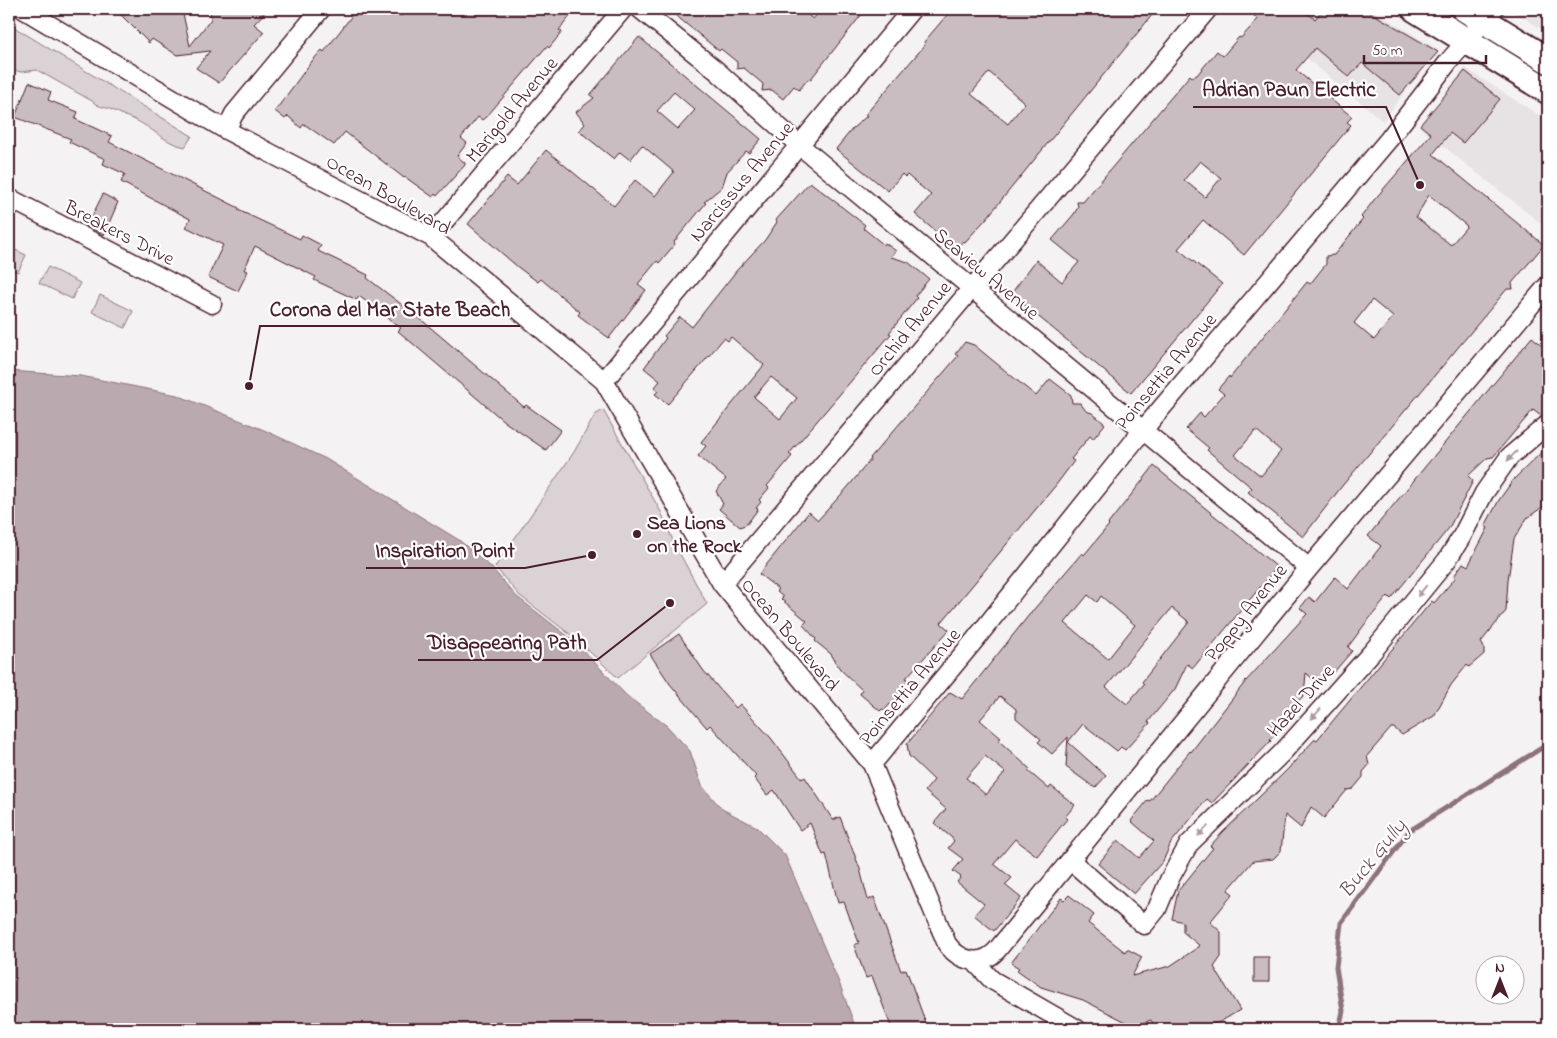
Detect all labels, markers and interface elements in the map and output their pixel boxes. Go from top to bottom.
scale bar [1364,32,1487,64]
text: 50 m [1372,40,1403,62]
street label: Marigold Avenue [460,51,567,171]
callout: Adrian Paun Electric [1193,71,1386,107]
text: Adrian Paun Electric [1202,76,1376,106]
street label: Narcissus Avenue [684,116,802,249]
street label: Ocean Boulevard [320,149,456,244]
street label: Breakers Drive [58,194,179,274]
street label: Seaview Avenue [926,222,1045,328]
street label: Orchid Avenue [862,275,960,384]
callout: Corona del Mar State Beach [260,290,520,326]
text: Corona del Mar State Beach [270,296,510,326]
street label: Poinsettia Avenue [1109,307,1225,438]
one-way arrow [1506,450,1518,462]
place label: Sea Lions on the Rock [647,510,743,562]
marker: Sea Lions on the Rock [631,528,643,540]
callout: Inspiration Point [366,532,525,568]
text: Inspiration Point [375,537,516,567]
street label: Poppy Avenue [1198,558,1296,669]
street label: Ocean Boulevard [733,573,845,699]
one-way arrow [1416,584,1427,597]
street label: Poinsettia Avenue [853,622,969,753]
callout: Disappearing Path [418,624,597,660]
text: Disappearing Path [426,629,587,661]
street label: Hazel Drive [1261,659,1343,745]
one-way arrow [1311,708,1322,721]
water label: Buck Gully [1332,813,1415,905]
one-way arrow [1197,824,1209,836]
north arrow [1474,956,1524,1006]
text: N [1495,958,1505,979]

